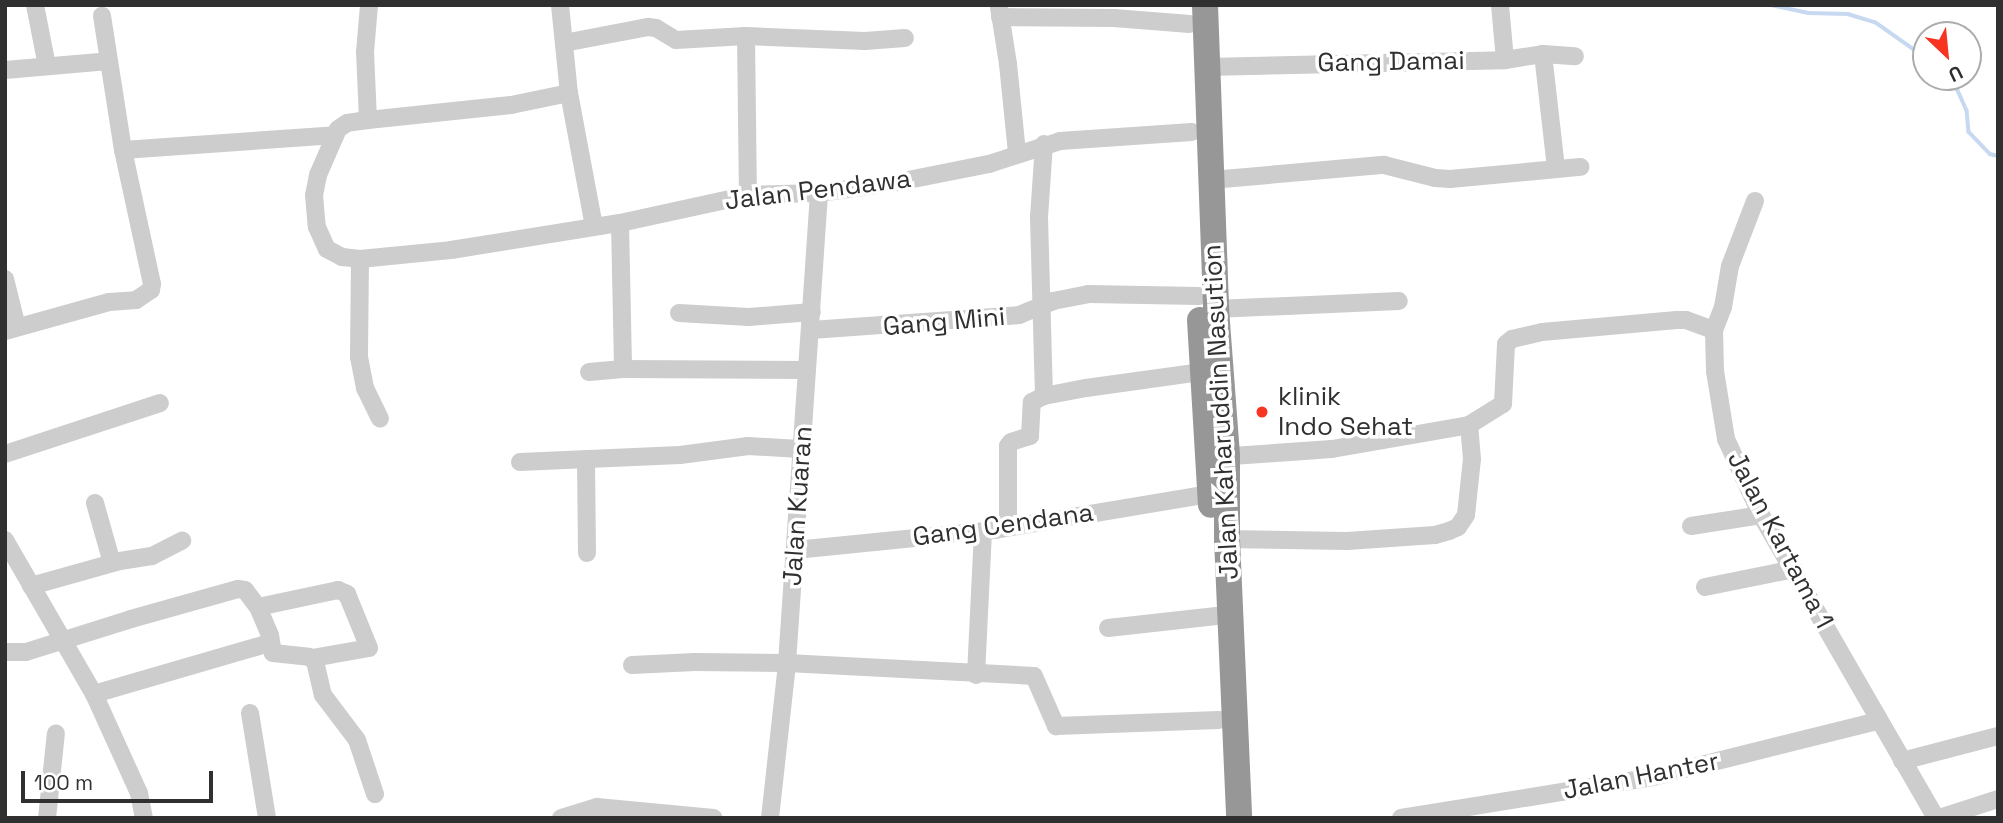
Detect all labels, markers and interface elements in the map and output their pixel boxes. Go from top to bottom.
north arrow [1912,21,1982,91]
street label: Gang Damai [1317,45,1465,79]
text: U [1944,59,1967,88]
street label: Jalan Pendawa [723,163,913,217]
street label: Jalan Kaharuddin Nasution [1197,244,1245,580]
street label: Gang Mini [882,301,1006,343]
place label: klinik Indo Sehat [1278,381,1413,442]
marker: klinik Indo Sehat [1252,402,1272,422]
street label: Jalan Kuaran [777,425,819,587]
street label: Jalan Kartama 1 [1720,446,1840,634]
street label: Gang Cendana [911,497,1095,553]
street label: Jalan Hanter [1561,746,1721,806]
scale bar [24,756,217,800]
text: 100 m [34,769,93,796]

